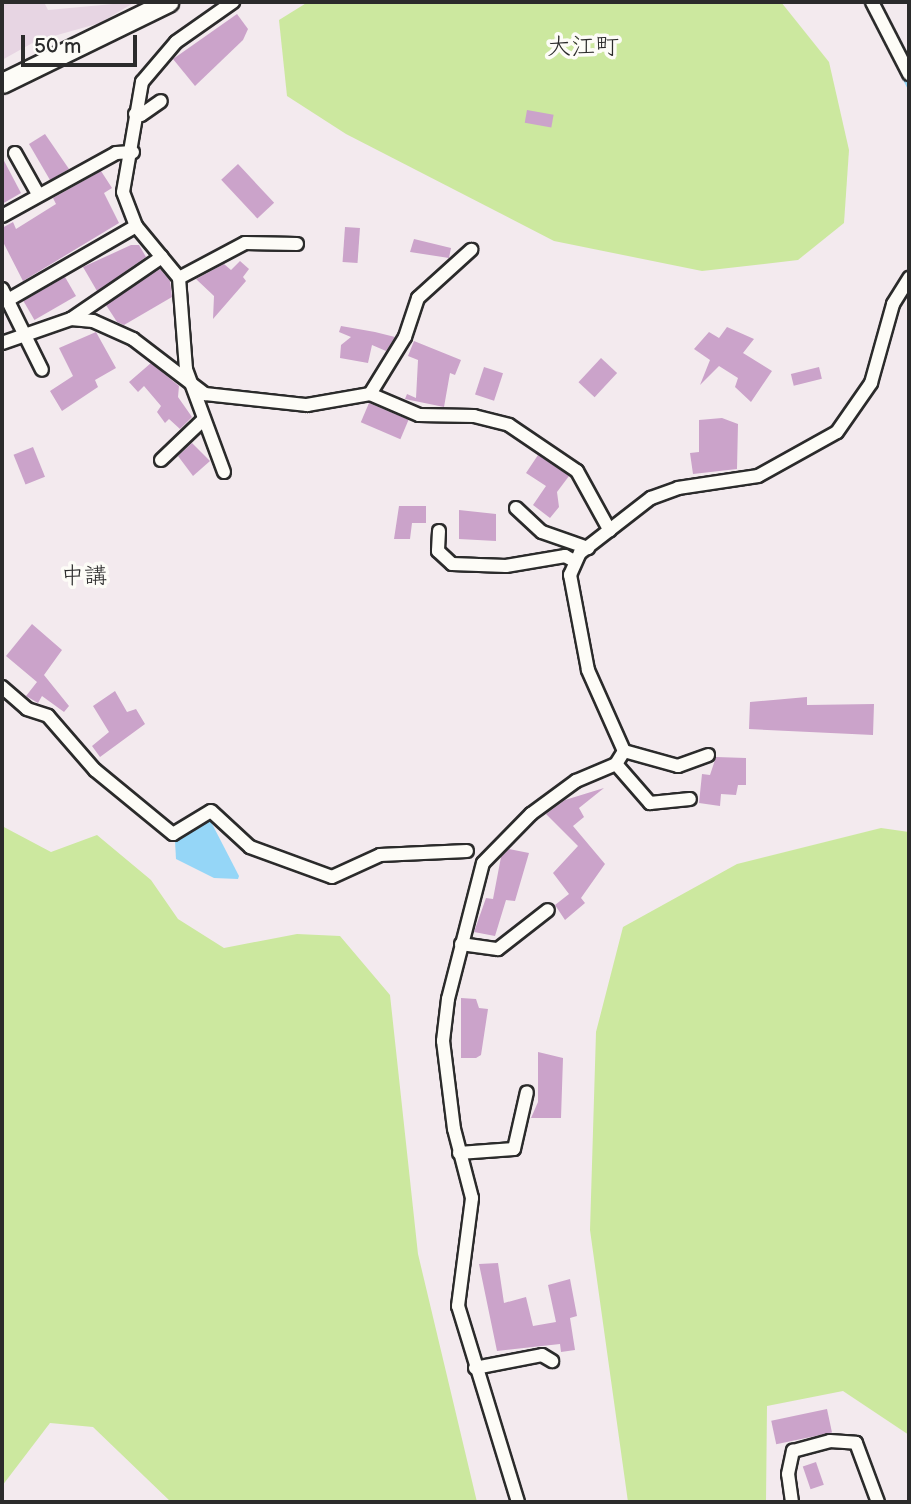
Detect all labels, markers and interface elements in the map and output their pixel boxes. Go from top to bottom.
scale bar [24,21,140,65]
district label: 大江町 [547,33,619,61]
text: 50 m [34,34,81,59]
district label: 中講 [61,562,107,590]

